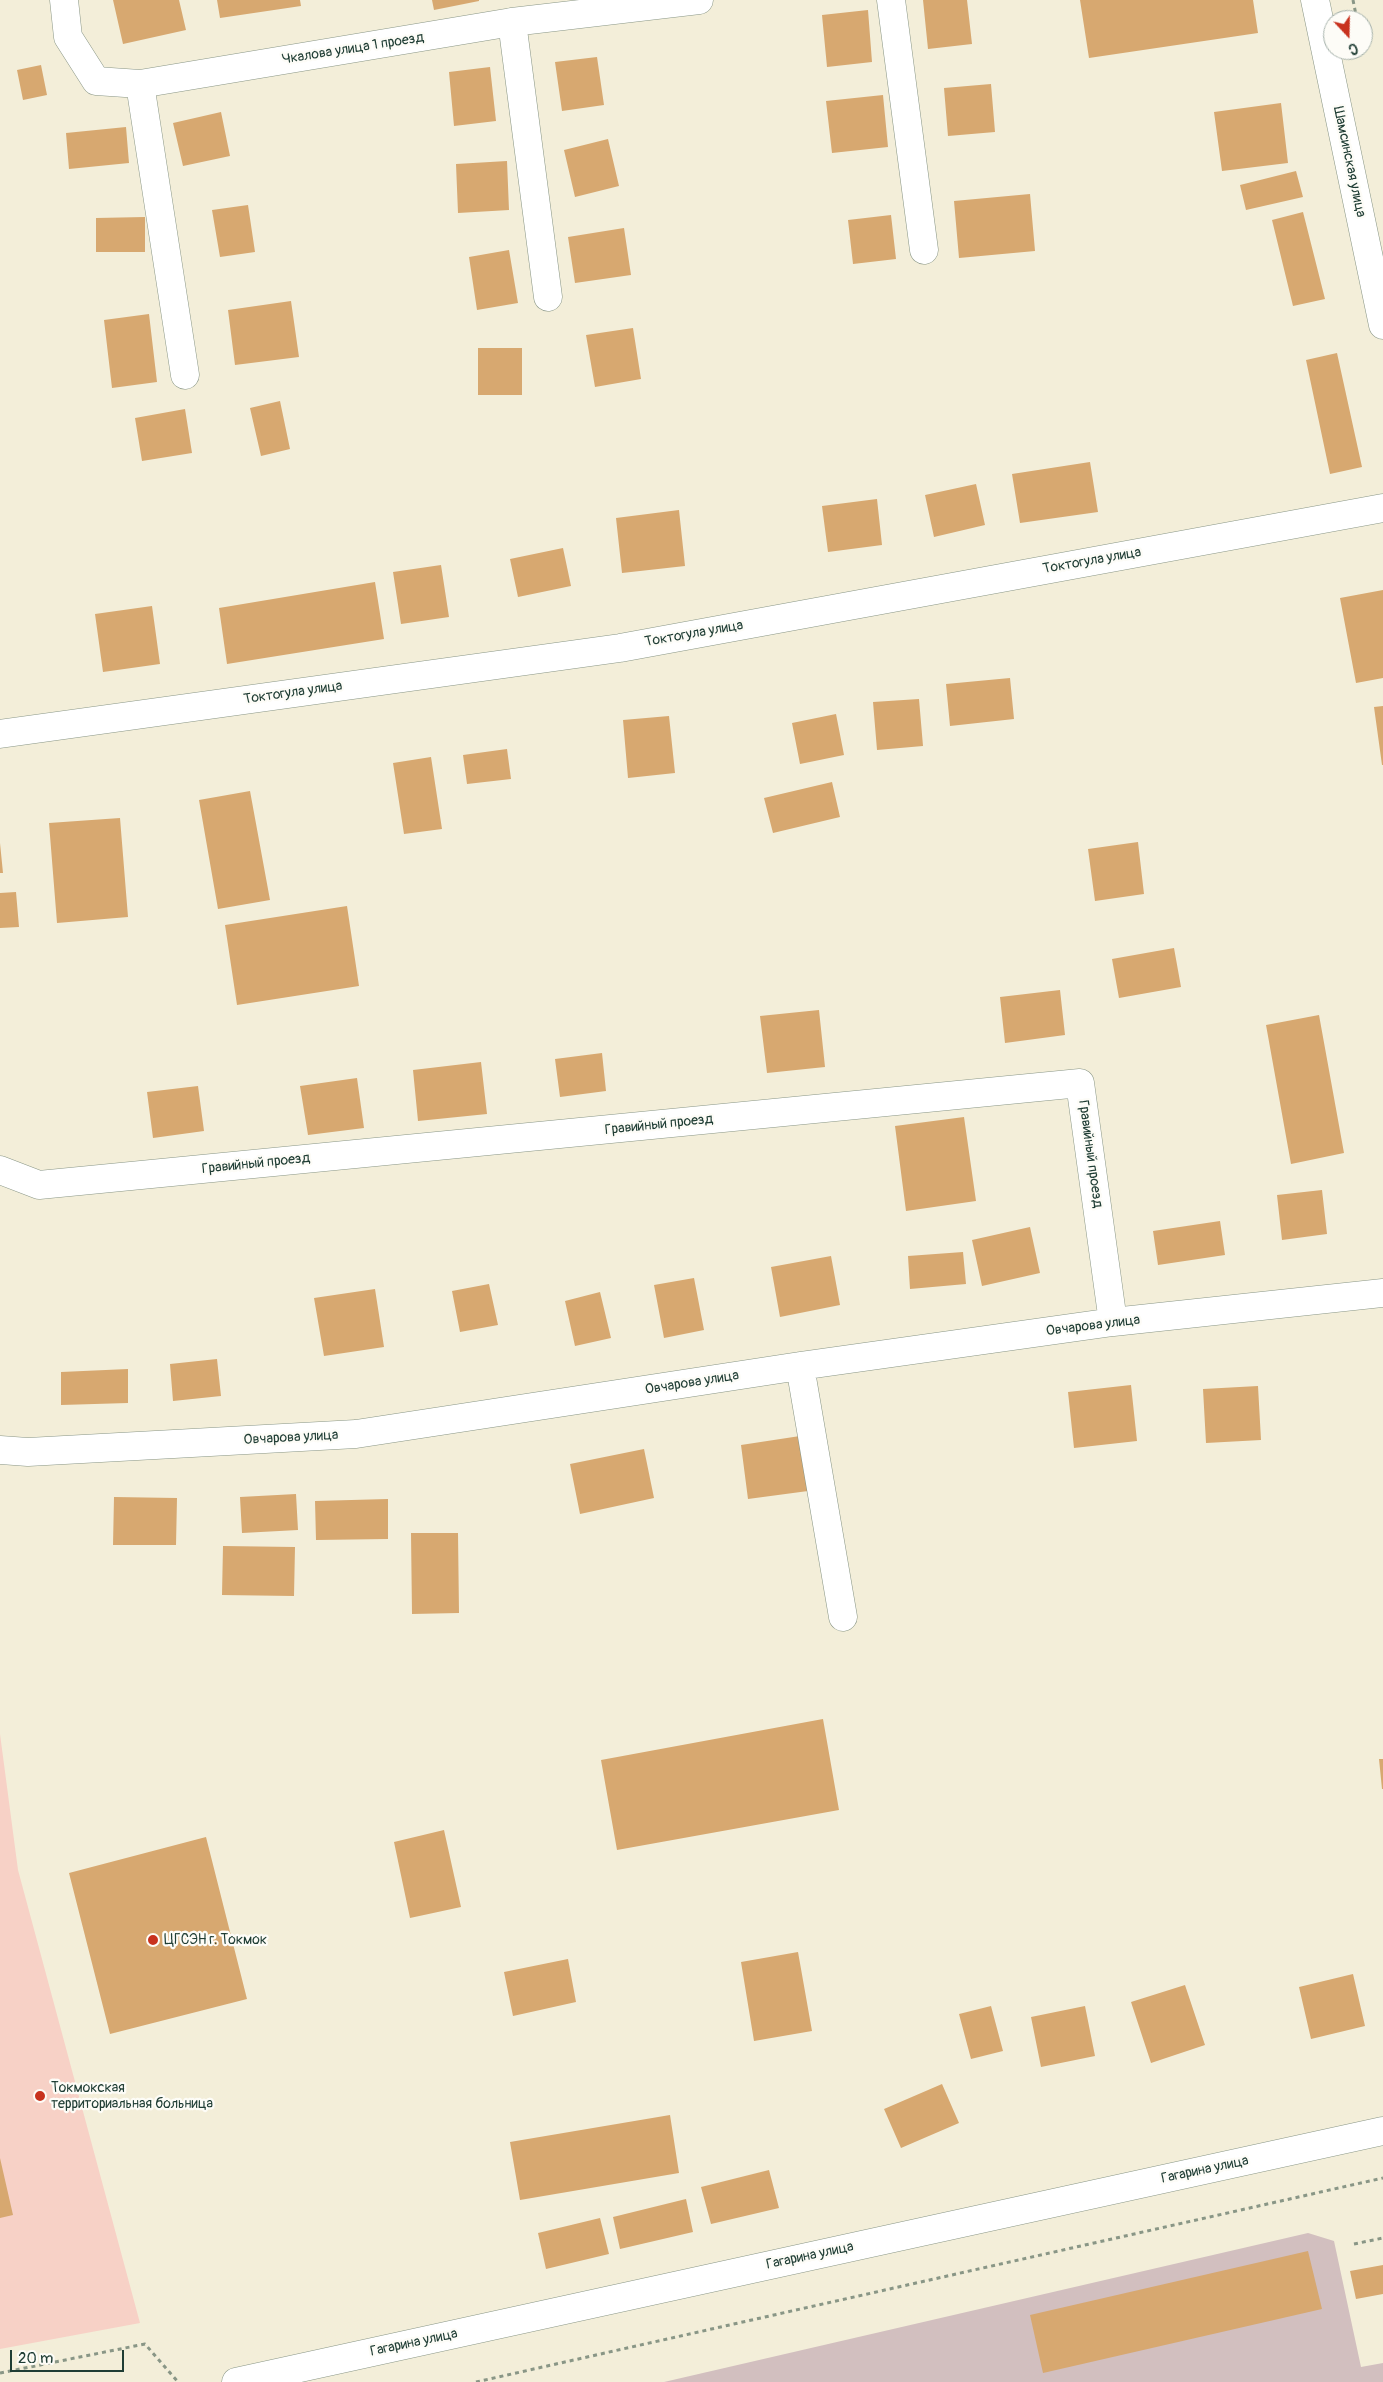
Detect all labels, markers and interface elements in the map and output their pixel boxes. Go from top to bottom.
north arrow [1323,10,1373,60]
street label: Чкалова улица 1 проезд [281,30,425,68]
text: С [1346,39,1360,58]
street label: Шамсинская улица [1329,105,1369,219]
street label: Токтогула улица [1042,544,1142,578]
street label: Токтогула улица [644,617,744,651]
street label: Токтогула улица [243,678,343,708]
street label: Гравийный проезд [1074,1099,1106,1209]
street label: Гравийный проезд [604,1111,714,1139]
street label: Гравийный проезд [201,1150,311,1178]
street label: Овчарова улица [1045,1312,1141,1340]
street label: Овчарова улица [644,1367,740,1399]
street label: Овчарова улица [243,1427,339,1449]
place label: ЦГСЭН г. Токмок [164,1932,267,1948]
marker: ЦГСЭН г. Токмок [146,1933,160,1947]
place label: Токмокская территориальная больница [51,2080,213,2112]
marker: Токмокская территориальная больница [33,2089,47,2103]
street label: Гагарина улица [1160,2153,1250,2187]
street label: Гагарина улица [765,2239,855,2273]
street label: Гагарина улица [369,2326,459,2360]
scale bar [12,2340,126,2372]
text: 20 m [18,2349,53,2368]

